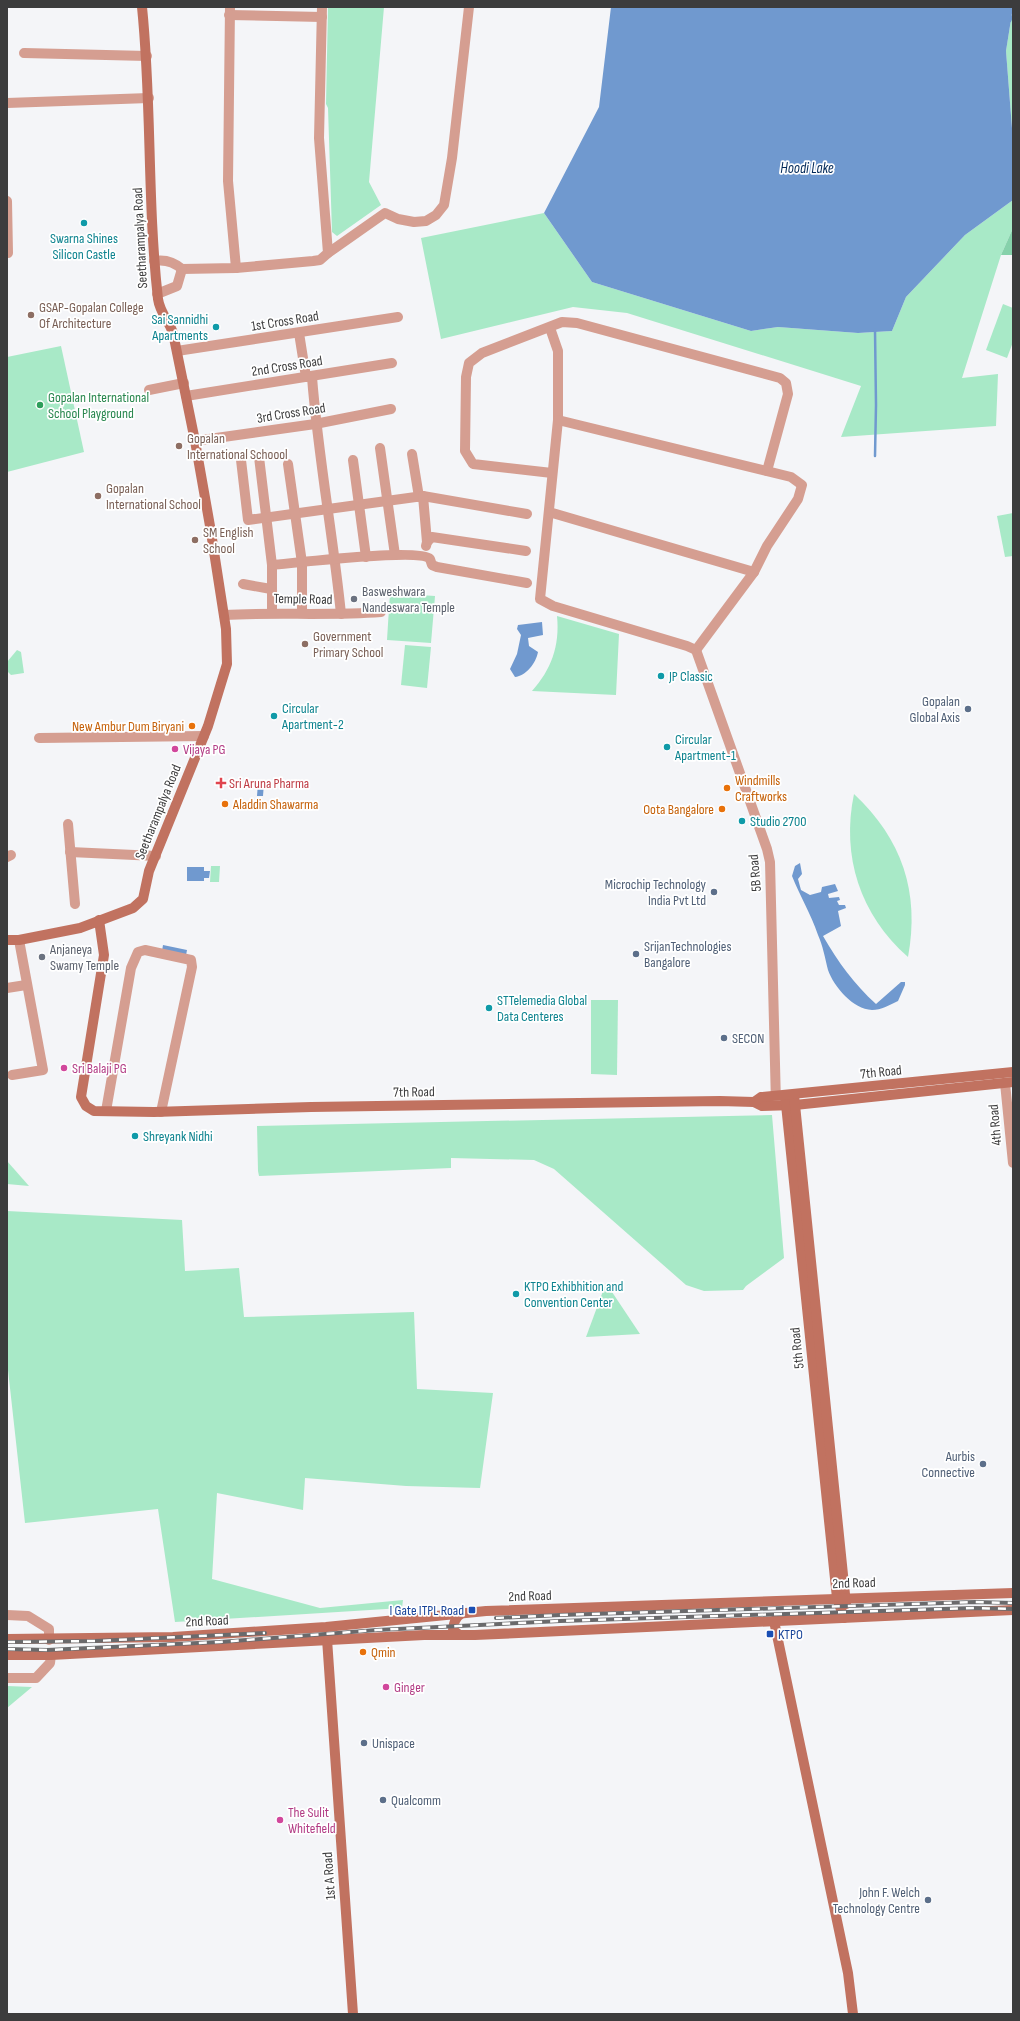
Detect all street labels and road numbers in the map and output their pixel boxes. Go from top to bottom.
street label: Seetharampalya Road [129,187,151,289]
street label: 1st Cross Road [250,307,320,335]
street label: 2nd Cross Road [250,352,324,380]
street label: 3rd Cross Road [255,399,327,427]
street label: Temple Road [273,590,333,608]
street label: Seetharampalya Road [131,762,185,862]
street label: 5B Road [745,853,765,892]
street label: 7th Road [859,1061,903,1083]
street label: 7th Road [393,1083,435,1101]
street label: 4th Road [985,1103,1005,1146]
street label: 5th Road [786,1326,808,1369]
street label: 2nd Road [832,1574,876,1592]
street label: 2nd Road [508,1587,552,1605]
street label: 2nd Road [185,1611,229,1631]
street label: 1st A Road [319,1851,339,1901]

